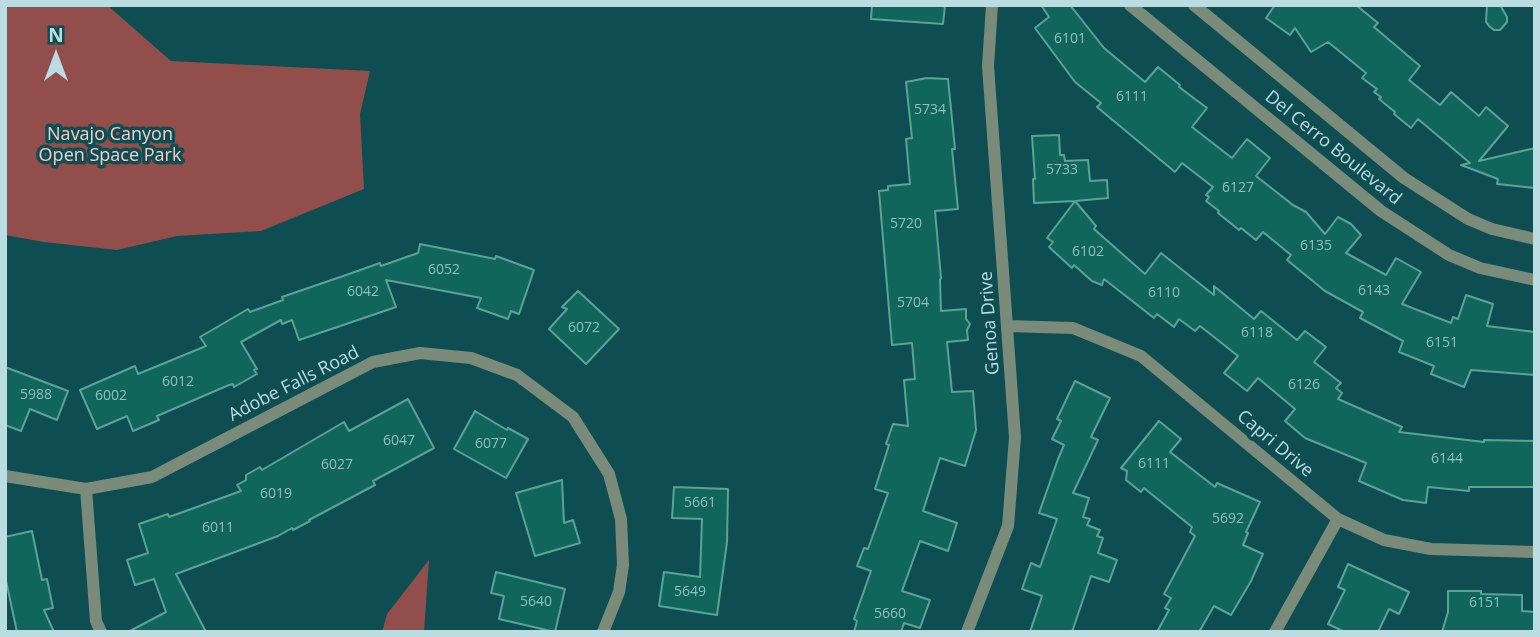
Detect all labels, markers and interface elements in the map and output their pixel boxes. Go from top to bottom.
north arrow [21,21,91,91]
text: N [48,22,64,48]
house number: 6101 [1054,31,1086,47]
street label: Del Cerro Boulevard [1260,86,1406,210]
house number: 6111 [1116,89,1148,105]
house number: 5734 [914,102,946,118]
park label: Navajo Canyon Open Space Park [39,124,181,166]
house number: 5733 [1046,162,1078,178]
house number: 6127 [1222,180,1254,196]
house number: 5720 [890,216,922,232]
house number: 6135 [1300,238,1332,254]
house number: 6102 [1072,244,1104,260]
house number: 6052 [428,262,460,278]
street label: Genoa Drive [976,270,1004,376]
house number: 6143 [1358,283,1390,299]
house number: 6042 [347,284,379,300]
house number: 6110 [1148,285,1180,301]
house number: 5704 [897,295,929,311]
house number: 6072 [568,320,600,336]
house number: 6118 [1241,325,1273,341]
house number: 6151 [1426,335,1458,351]
street label: Adobe Falls Road [225,342,363,426]
house number: 6012 [162,374,194,390]
house number: 6126 [1288,377,1320,393]
house number: 5988 [20,387,52,403]
house number: 6002 [95,388,127,404]
street label: Capri Drive [1232,406,1318,482]
house number: 6047 [383,433,415,449]
house number: 6077 [475,436,507,452]
house number: 6144 [1431,451,1463,467]
house number: 6111 [1138,456,1170,472]
house number: 6027 [321,457,353,473]
house number: 6019 [260,486,292,502]
house number: 5661 [684,495,716,511]
house number: 5692 [1212,511,1244,527]
house number: 6011 [202,520,234,536]
house number: 5649 [674,584,706,600]
house number: 5640 [520,594,552,610]
house number: 6151 [1469,595,1501,611]
house number: 5660 [874,606,906,622]

